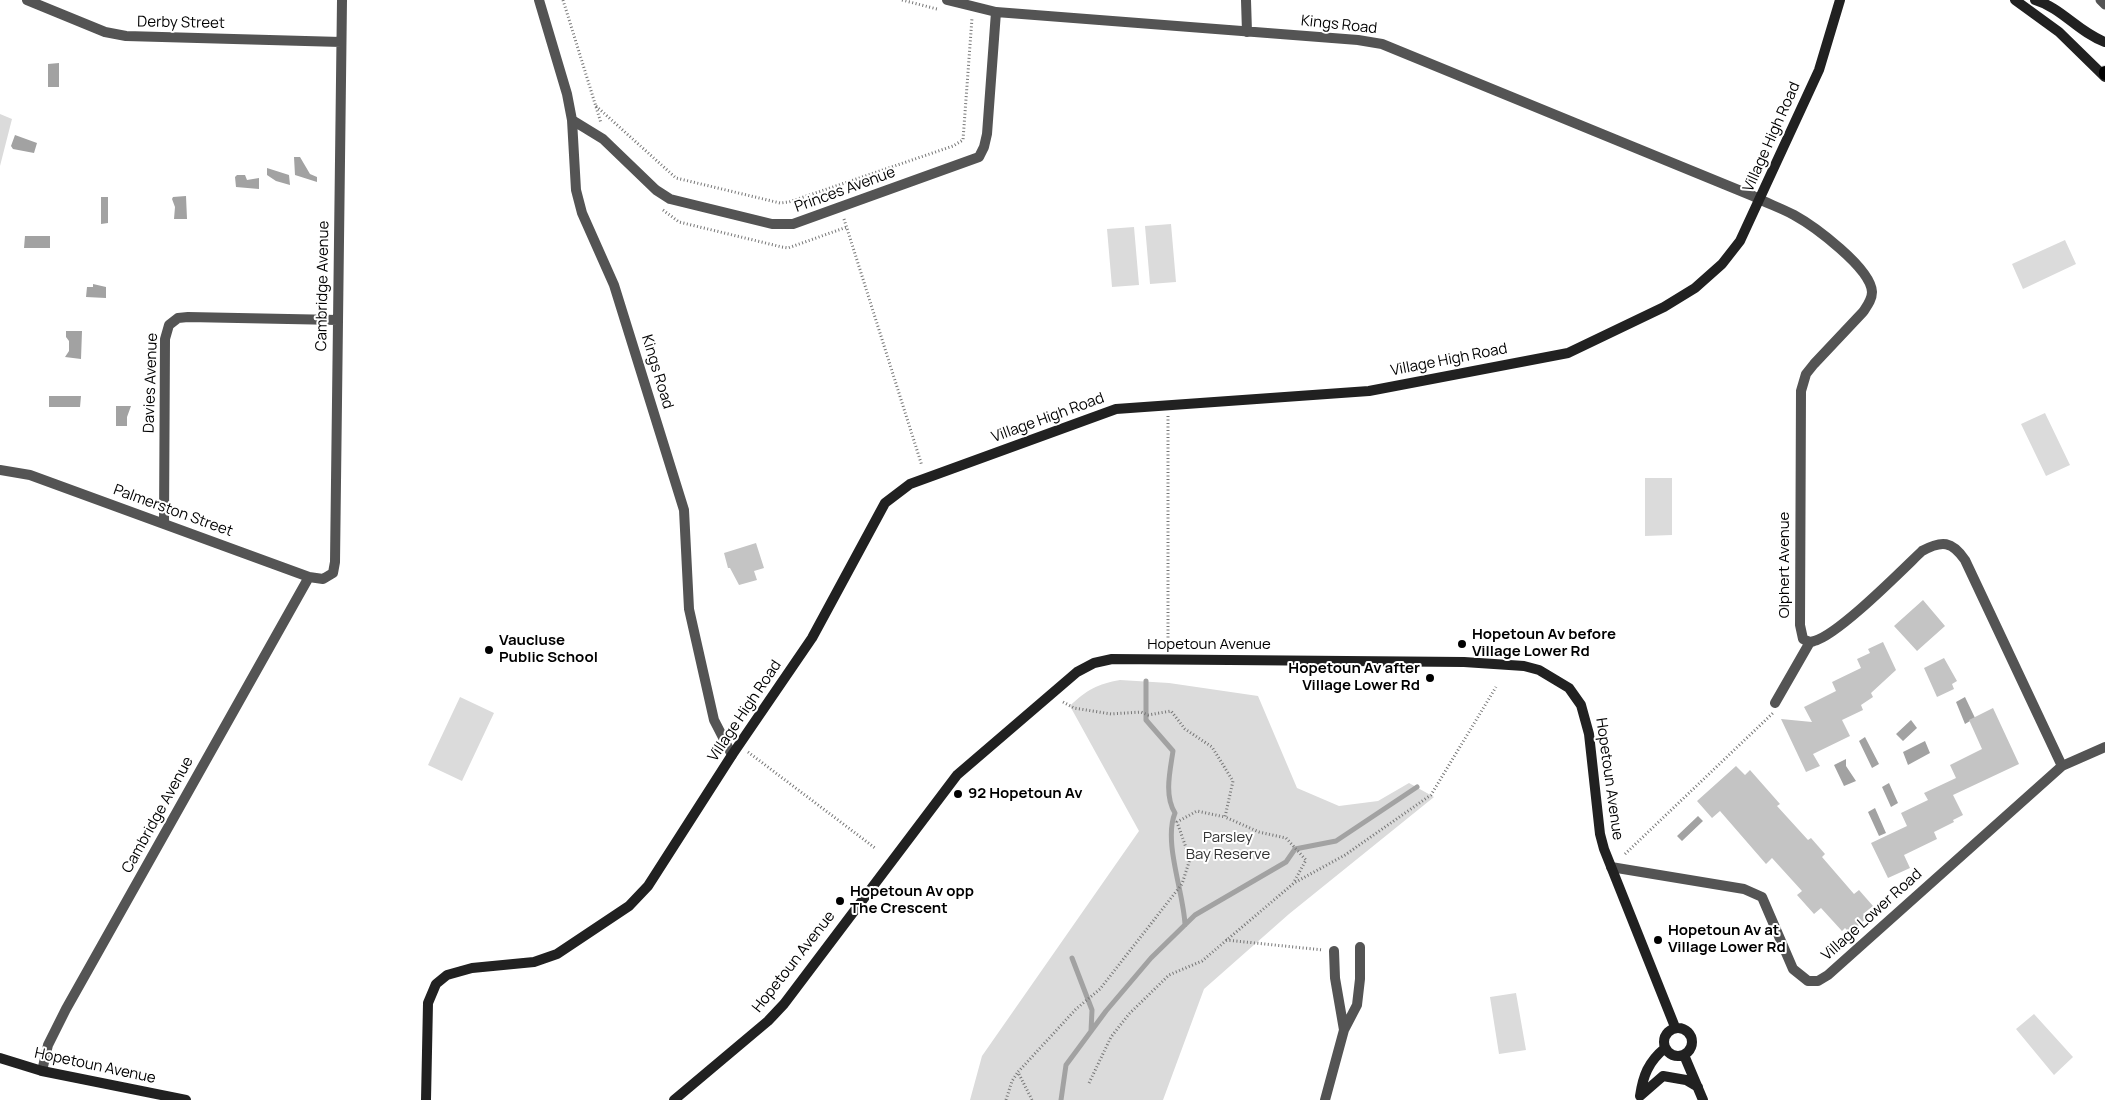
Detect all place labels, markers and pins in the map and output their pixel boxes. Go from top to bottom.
place label: Hopetoun Av before Village Lower Rd [1472,626,1616,661]
place label: Vaucluse Public School [499,632,598,667]
marker: Hopetoun Av before Village Lower Rd [1456,638,1468,650]
marker: Vaucluse Public School [483,644,495,656]
place label: Hopetoun Av after Village Lower Rd [1288,660,1420,695]
marker: Hopetoun Av after Village Lower Rd [1424,672,1436,684]
place label: 92 Hopetoun Av [968,785,1082,803]
marker: 92 Hopetoun Av [952,788,964,800]
place label: Hopetoun Av opp The Crescent [850,883,974,918]
marker: Hopetoun Av opp The Crescent [834,895,846,907]
place label: Hopetoun Av at Village Lower Rd [1668,922,1786,957]
marker: Hopetoun Av at Village Lower Rd [1652,934,1664,946]

